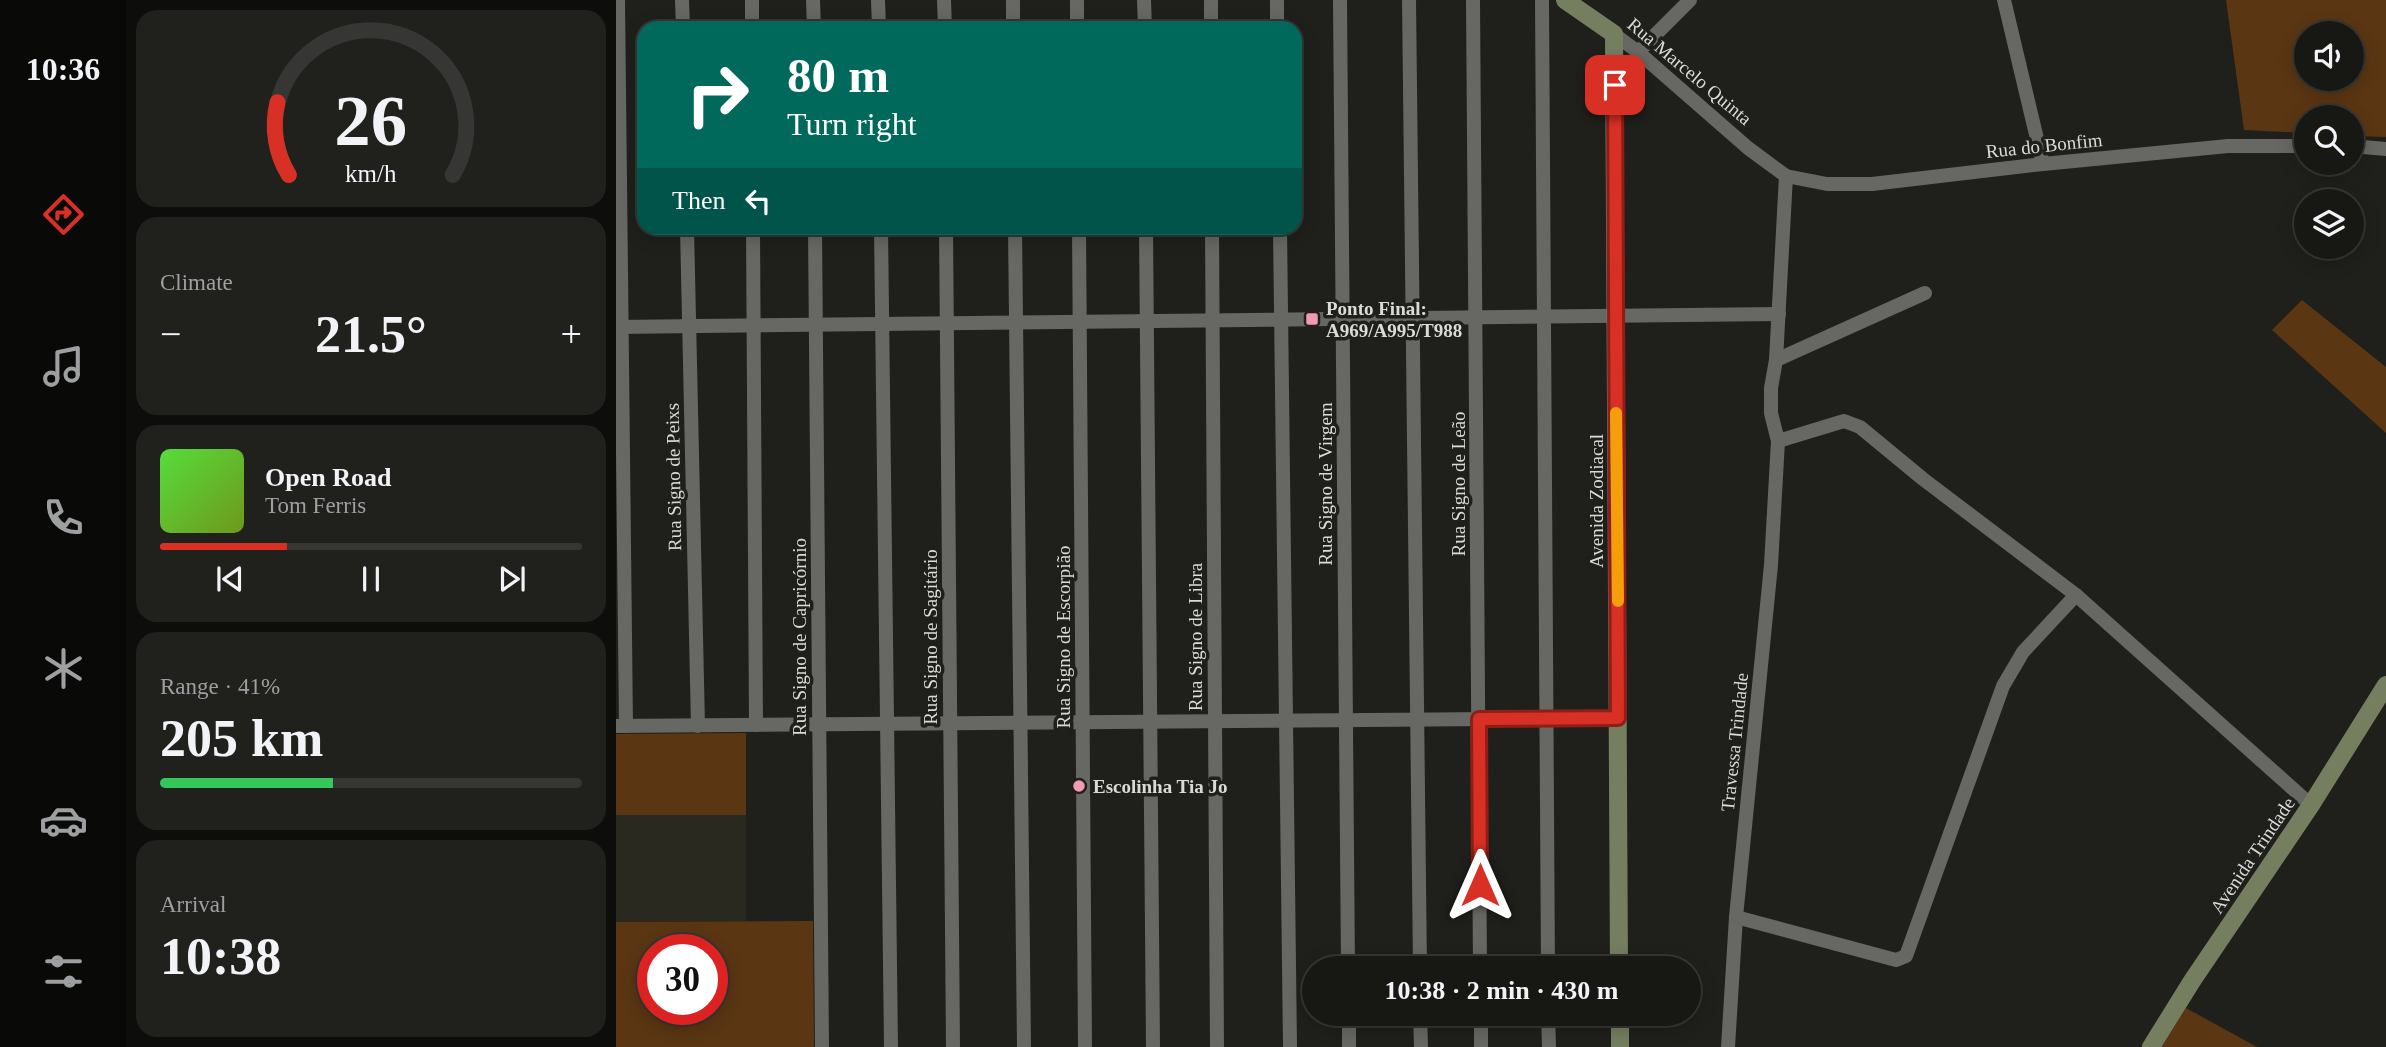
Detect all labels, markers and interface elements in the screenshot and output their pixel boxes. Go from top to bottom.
street label: Rua Marcelo Quinta [1624,13,1756,130]
map controls [2294,21,2364,259]
button: sound [2294,21,2364,91]
text: 80 m [787,48,889,103]
icon: right [672,49,763,140]
text: 10:36 [26,51,100,87]
pin [1585,55,1645,115]
icon: arrive [1596,66,1634,104]
text: 26 [335,80,407,161]
button: search [2294,105,2364,175]
text: Turn right [787,106,917,142]
street label: Rua do Bonfim [1985,129,2104,162]
text: km/h [345,160,397,187]
icon: left [739,182,777,220]
text: Then [672,186,725,215]
button: layers [2294,189,2364,259]
icon: directions [39,190,88,239]
text: Climate [160,270,233,295]
place label: Ponto Final: A969/A995/T988 [1326,298,1462,341]
text: 21.5° [315,306,427,363]
marker: Ponto Final: A969/A995/T988 [1304,311,1320,327]
text: − [160,313,181,355]
text: + [561,313,582,355]
icon: music [39,342,88,391]
street label: Rua Signo de Virgem [1315,402,1336,566]
street label: Rua Signo de Peixs [662,403,685,551]
street label: Rua Signo de Leão [1448,411,1469,557]
street label: Avenida Zodiacal [1586,434,1607,568]
text: Open Road [265,463,391,492]
icon: phone [39,493,88,542]
text: Tom Ferris [265,493,366,518]
street label: Rua Signo de Capricórnio [789,538,810,736]
street label: Rua Signo de Escorpião [1053,545,1074,729]
street label: Rua Signo de Sagitário [920,549,941,725]
icon: previous [211,560,249,598]
icon: pause [352,560,390,598]
icon: next [493,560,531,598]
street label: Rua Signo de Libra [1185,562,1206,711]
icon: climate [39,644,88,693]
street label: Travessa Trindade [1717,672,1752,812]
text: Range · 41% [160,674,280,699]
text: 205 km [160,710,323,767]
place label: Escolinha Tia Jo [1093,776,1227,797]
marker: Escolinha Tia Jo [1071,778,1087,794]
street label: Avenida Trindade [2206,793,2299,917]
icon: car [39,796,88,845]
position arrow [1443,848,1517,922]
text: Arrival [160,892,226,917]
text: 10:38 [160,928,281,985]
speed limit sign: 30 [637,934,728,1025]
icon: filters [39,947,88,996]
text: 10:38 · 2 min · 430 m [1385,976,1619,1005]

